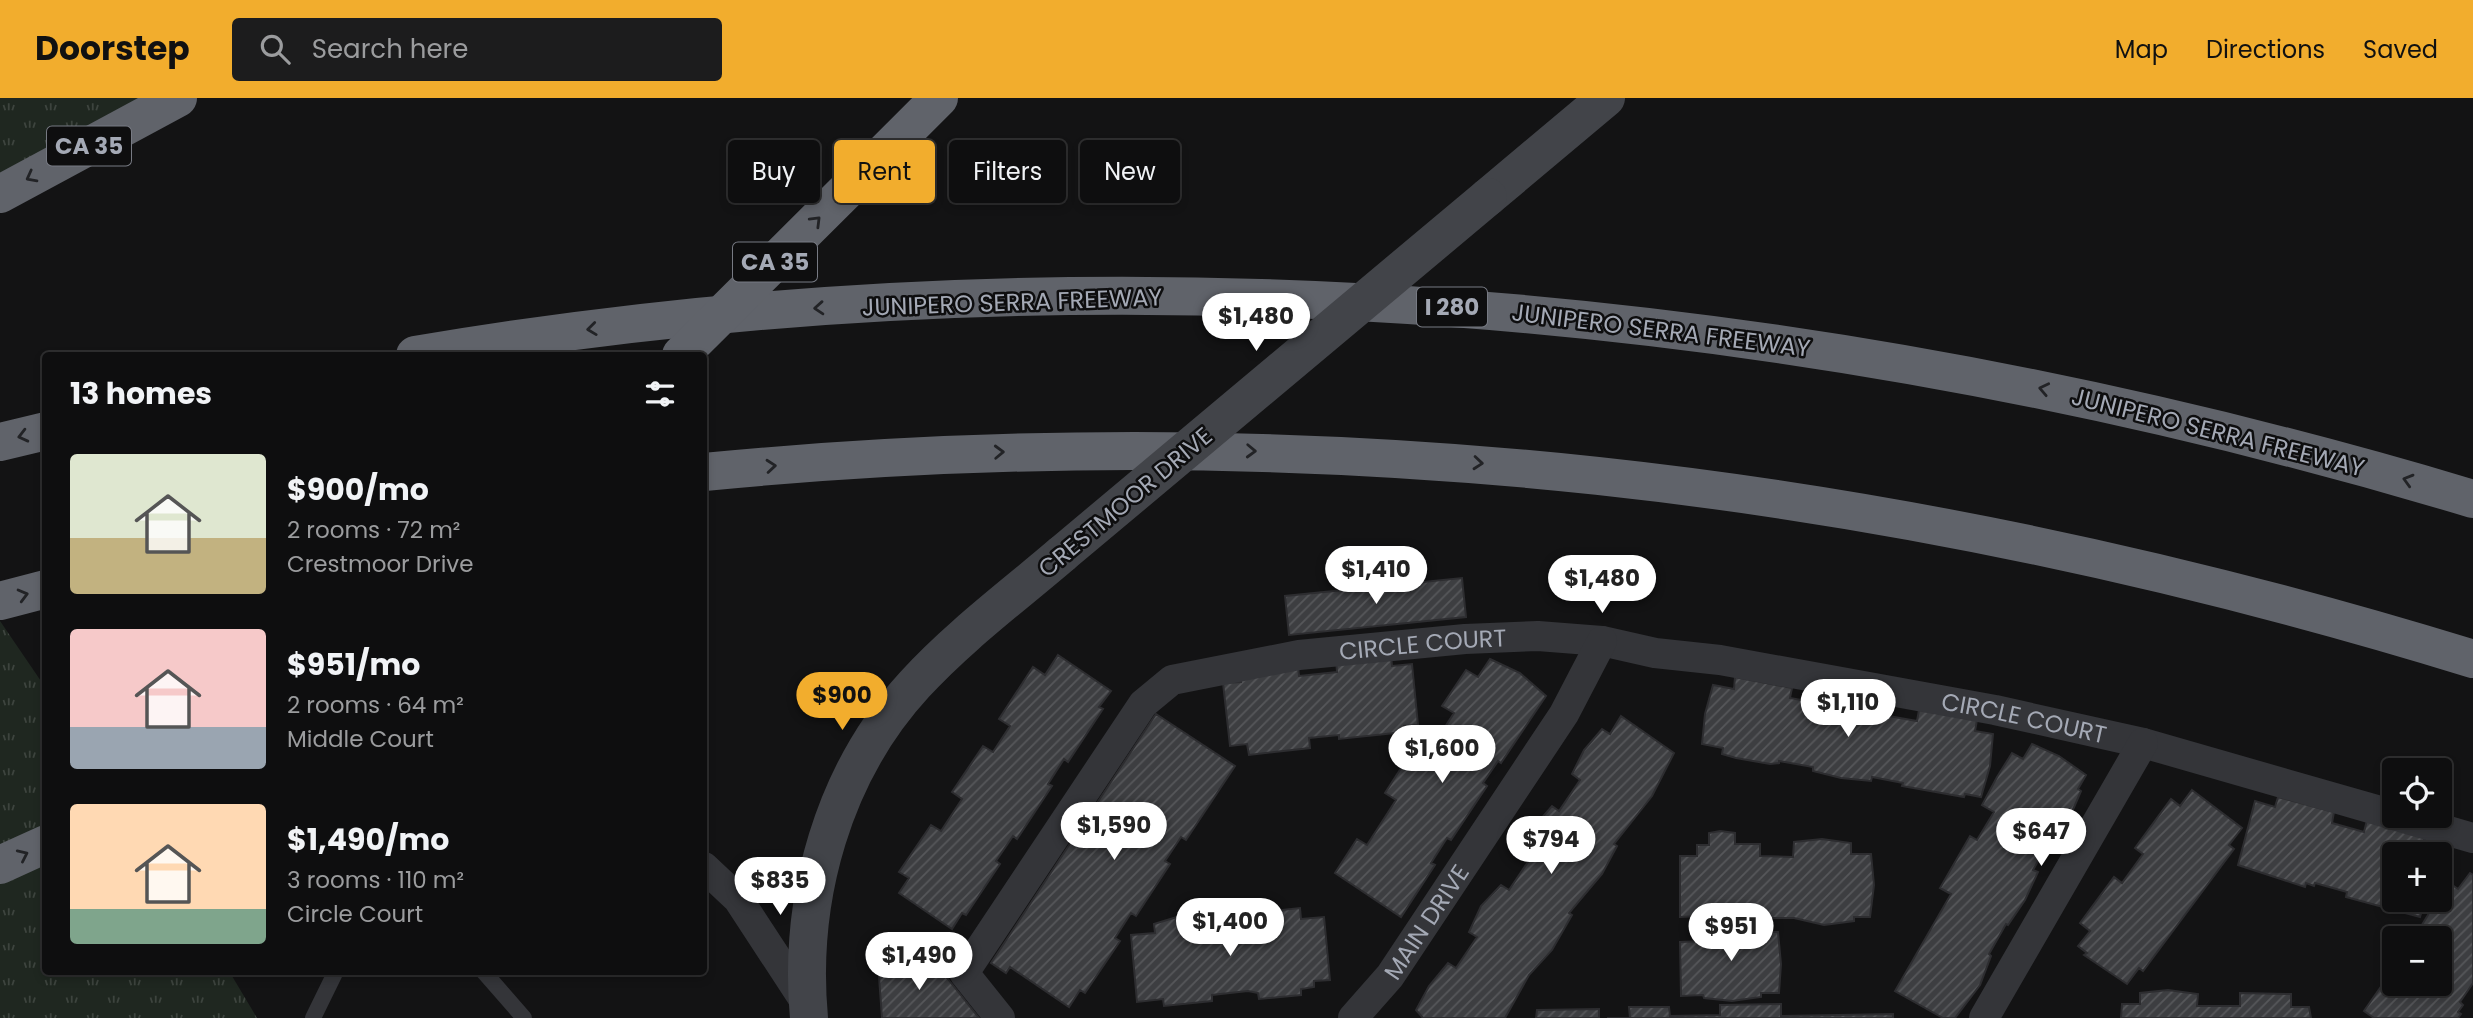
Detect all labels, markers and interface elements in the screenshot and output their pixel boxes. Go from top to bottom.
search box [232,18,722,81]
text: Doorstep [35,25,190,72]
icon: search [256,30,294,68]
text: Search here [312,31,468,67]
text: Map [2115,33,2168,66]
text: Directions [2206,33,2325,66]
text: Saved [2363,33,2438,66]
road number: CA 35 [47,126,131,166]
chip: Buy [728,140,820,203]
chip: Rent [834,140,935,203]
chip: Filters [949,140,1066,203]
chip: New [1080,140,1180,203]
one-way arrow [26,169,38,182]
one-way arrow [808,216,821,229]
road number: CA 35 [733,242,817,281]
street label: JUNIPERO SERRA FREEWAY [861,280,1163,324]
road number: I 280 [1417,288,1487,327]
pin: $1,480 [1199,294,1313,353]
street label: JUNIPERO SERRA FREEWAY [1510,295,1812,365]
text: $1,480 [1218,300,1294,332]
one-way arrow [813,301,824,316]
one-way arrow [587,322,598,337]
text: 13 homes [70,372,212,415]
icon: filters [641,375,679,413]
street label: JUNIPERO SERRA FREEWAY [2068,380,2368,484]
one-way arrow [2038,383,2050,398]
street label: CRESTMOOR DRIVE [1031,419,1219,585]
one-way arrow [17,428,29,443]
one-way arrow [1246,443,1256,459]
one-way arrow [993,445,1004,460]
one-way arrow [1472,455,1483,470]
one-way arrow [766,459,777,474]
text: $900/mo [287,468,429,511]
one-way arrow [2402,473,2414,488]
icon: home [126,482,210,566]
text: 2 rooms · 72 m² [287,514,460,546]
pin: $1,410 [1319,546,1433,606]
text: Crestmoor Drive [287,548,473,580]
text: $1,410 [1341,553,1411,585]
pin: $1,480 [1545,556,1659,615]
text: $1,480 [1564,562,1640,594]
one-way arrow [17,589,29,603]
street label: CIRCLE COURT [1337,621,1507,668]
text: $951/mo [287,643,420,686]
icon: home [126,657,210,741]
pin: $900 [801,672,883,732]
text: $900 [812,679,872,711]
pin: $1,110 [1791,680,1905,739]
street label: CIRCLE COURT [1939,684,2110,751]
text: $1,110 [1817,686,1879,718]
text: 2 rooms · 64 m² [287,689,464,721]
text: Middle Court [287,723,434,755]
pin: $1,600 [1385,726,1499,785]
text: $1,600 [1404,732,1480,764]
map controls [2382,758,2452,996]
button: locate [2382,758,2452,828]
pin: $1,590 [1057,802,1171,862]
pin: $647 [2000,808,2082,868]
text: $1,590 [1077,809,1151,841]
text: $647 [2012,815,2070,847]
pin: $794 [1510,816,1592,876]
text: $1,490/mo [287,818,449,861]
text: $794 [1522,823,1580,855]
icon: home [126,832,210,916]
button: + [2382,842,2452,912]
one-way arrow [16,849,28,863]
pin: $835 [739,858,821,917]
street label: MAIN DRIVE [1376,858,1476,986]
text: 3 rooms · 110 m² [287,864,464,896]
text: $835 [751,864,809,896]
text: Circle Court [287,898,423,930]
pin: $1,400 [1173,898,1287,958]
pin: $951 [1690,904,1772,963]
text: $1,400 [1192,905,1268,937]
text: $951 [1705,910,1757,942]
button: − [2382,926,2452,996]
pin: $1,490 [862,932,976,992]
text: $1,490 [881,939,957,971]

